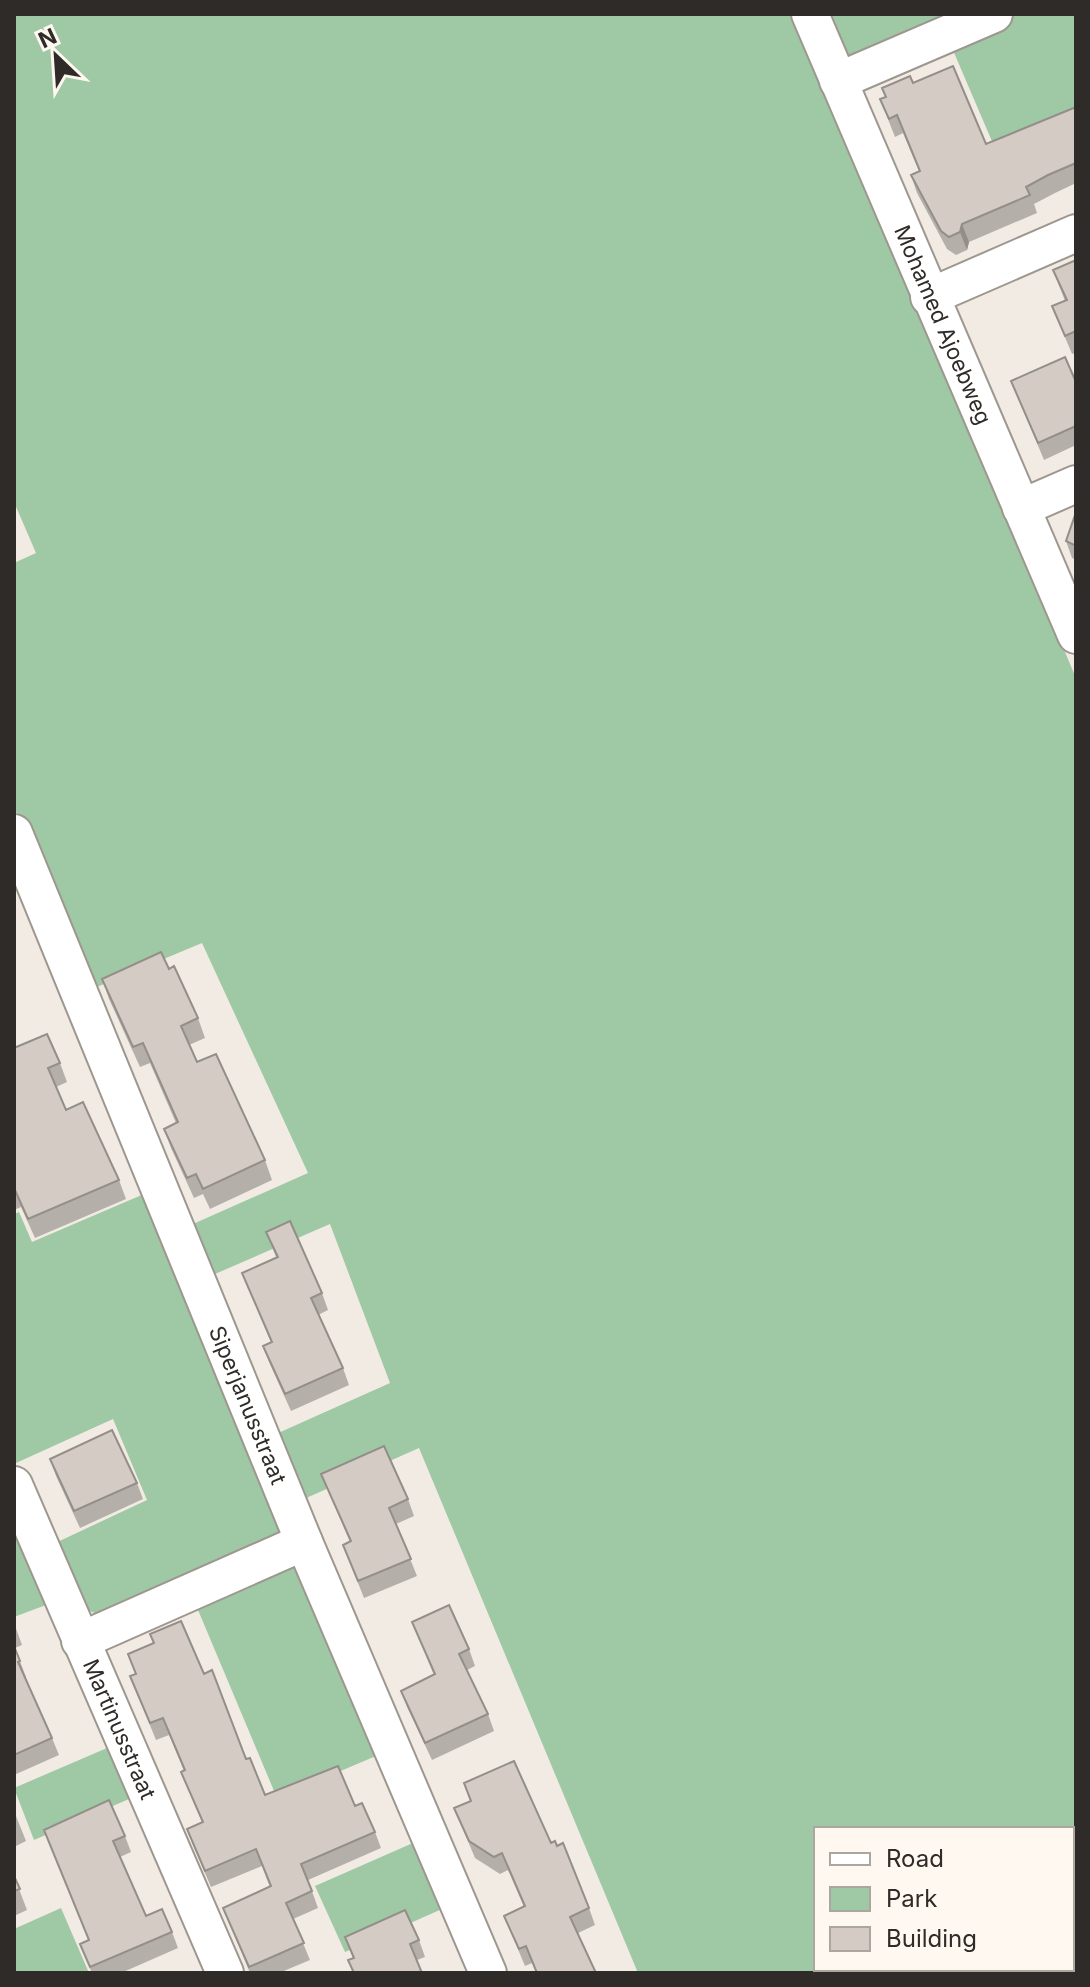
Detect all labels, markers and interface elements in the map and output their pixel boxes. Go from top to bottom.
north arrow [16,16,96,96]
text: N [34,23,61,53]
street label: Mohamed Ajoebweg [889,221,997,428]
street label: Siperjanusstraat [204,1322,292,1488]
street label: Martinusstraat [78,1655,161,1803]
legend [814,1827,1074,1971]
text: Road [886,1844,944,1873]
text: Park [886,1884,937,1913]
text: Building [886,1924,977,1953]

